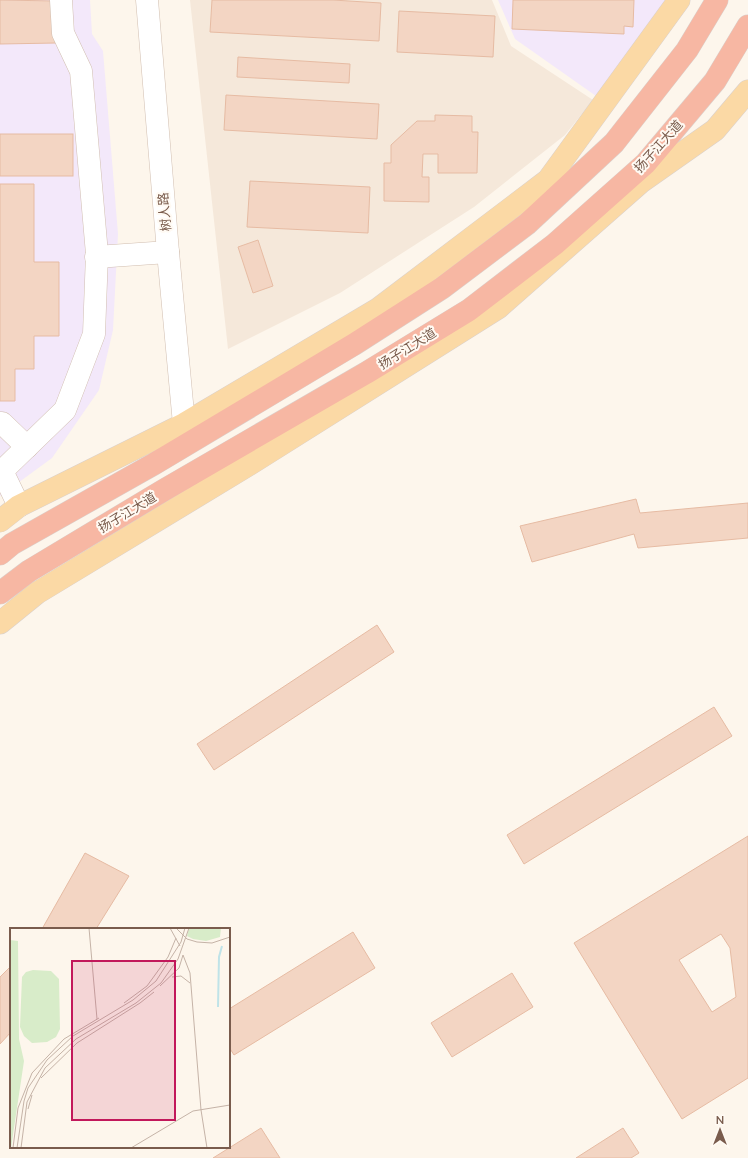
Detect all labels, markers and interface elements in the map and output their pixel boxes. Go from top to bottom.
street label: 扬子江大道 [630,116,686,176]
street label: 树人路 [154,192,174,232]
street label: 扬子江大道 [375,324,439,372]
street label: 扬子江大道 [95,488,159,536]
inset map [10,928,230,1148]
north arrow [700,1110,740,1150]
text: N [716,1113,724,1126]

